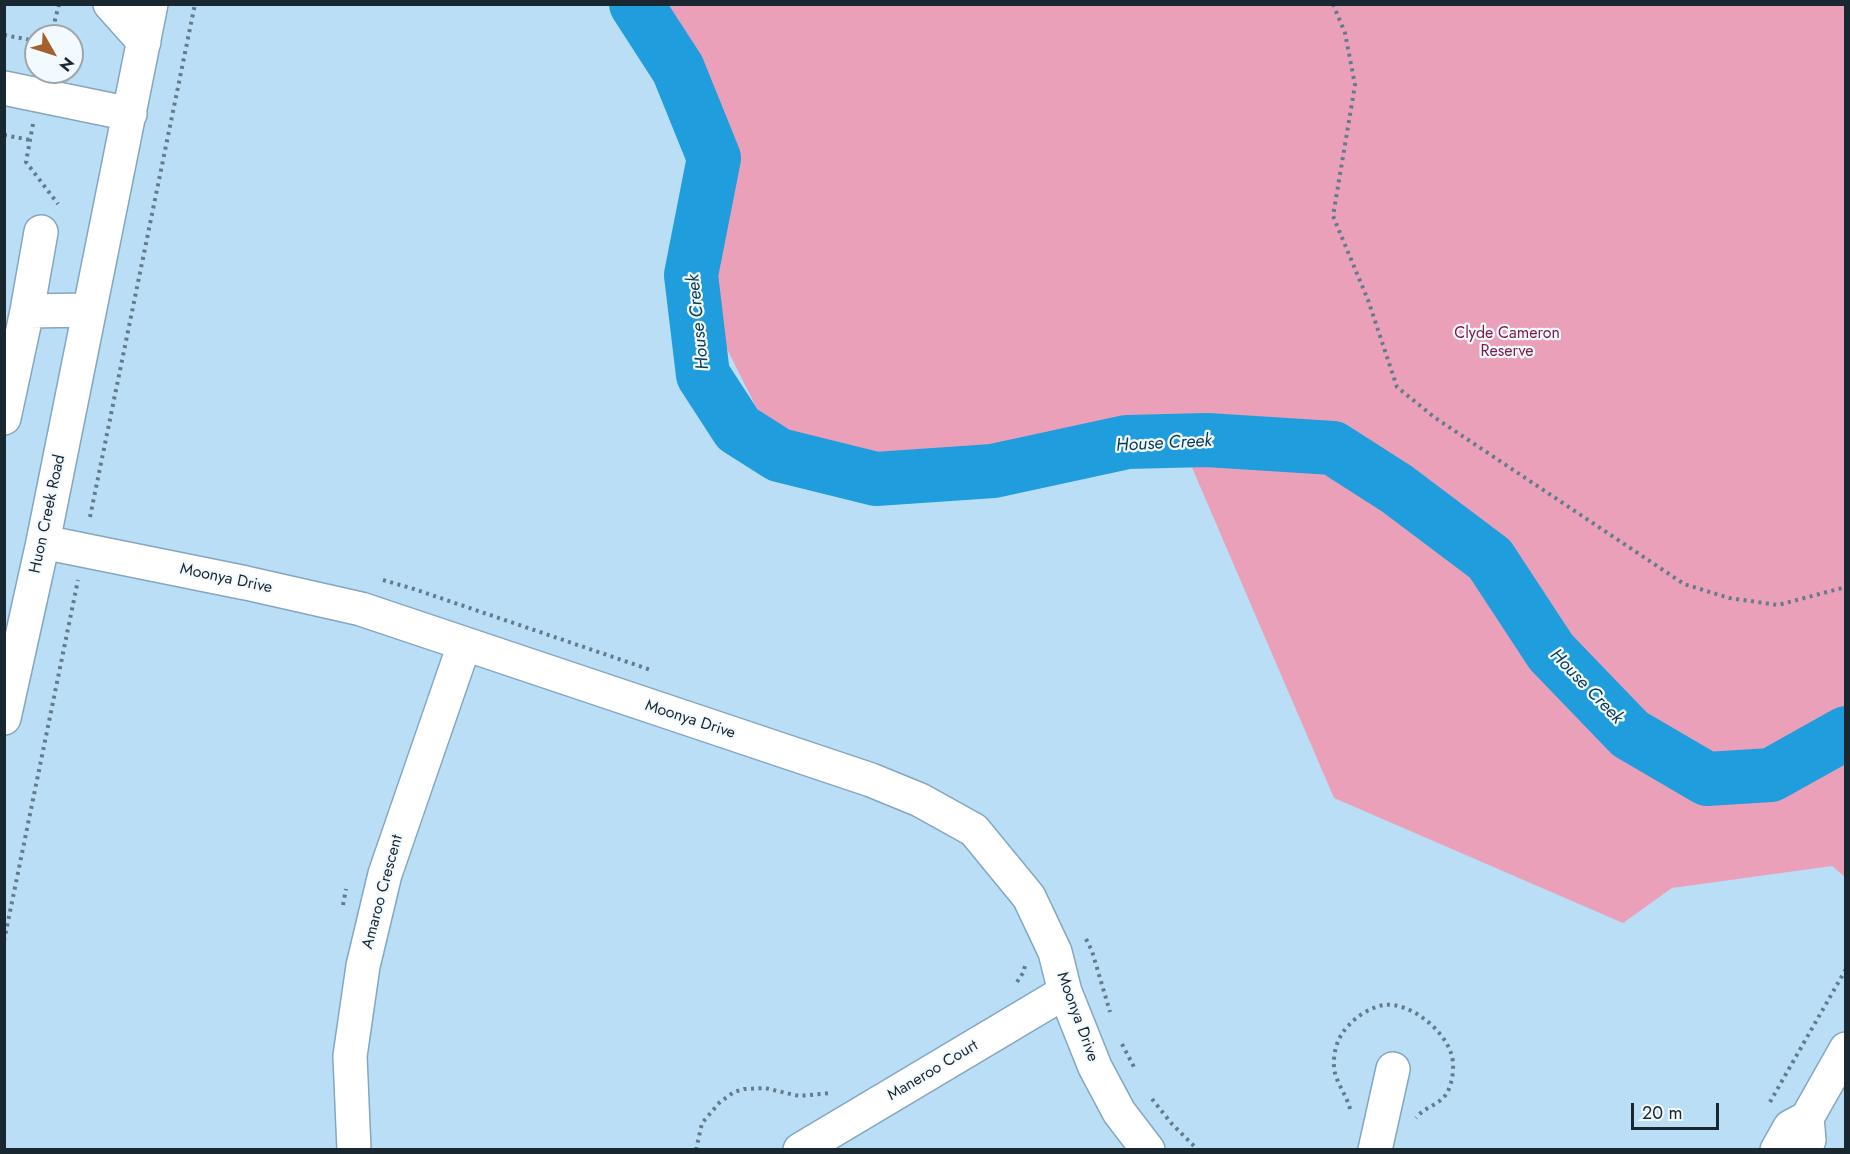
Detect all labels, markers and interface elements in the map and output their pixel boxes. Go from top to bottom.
north arrow [24,24,84,84]
text: N [54,52,80,77]
water label: House Creek [683,273,715,371]
park label: Clyde Cameron Reserve [1454,324,1560,362]
water label: House Creek [1115,431,1213,457]
street label: Huon Creek Road [26,453,70,575]
street label: Moonya Drive [178,560,274,598]
water label: House Creek [1545,645,1627,729]
street label: Moonya Drive [642,696,738,744]
street label: Amaroo Crescent [359,833,407,951]
street label: Moonya Drive [1052,970,1102,1064]
street label: Maneroo Court [884,1036,982,1106]
scale bar [1634,1091,1722,1129]
text: 20 m [1642,1100,1682,1126]

